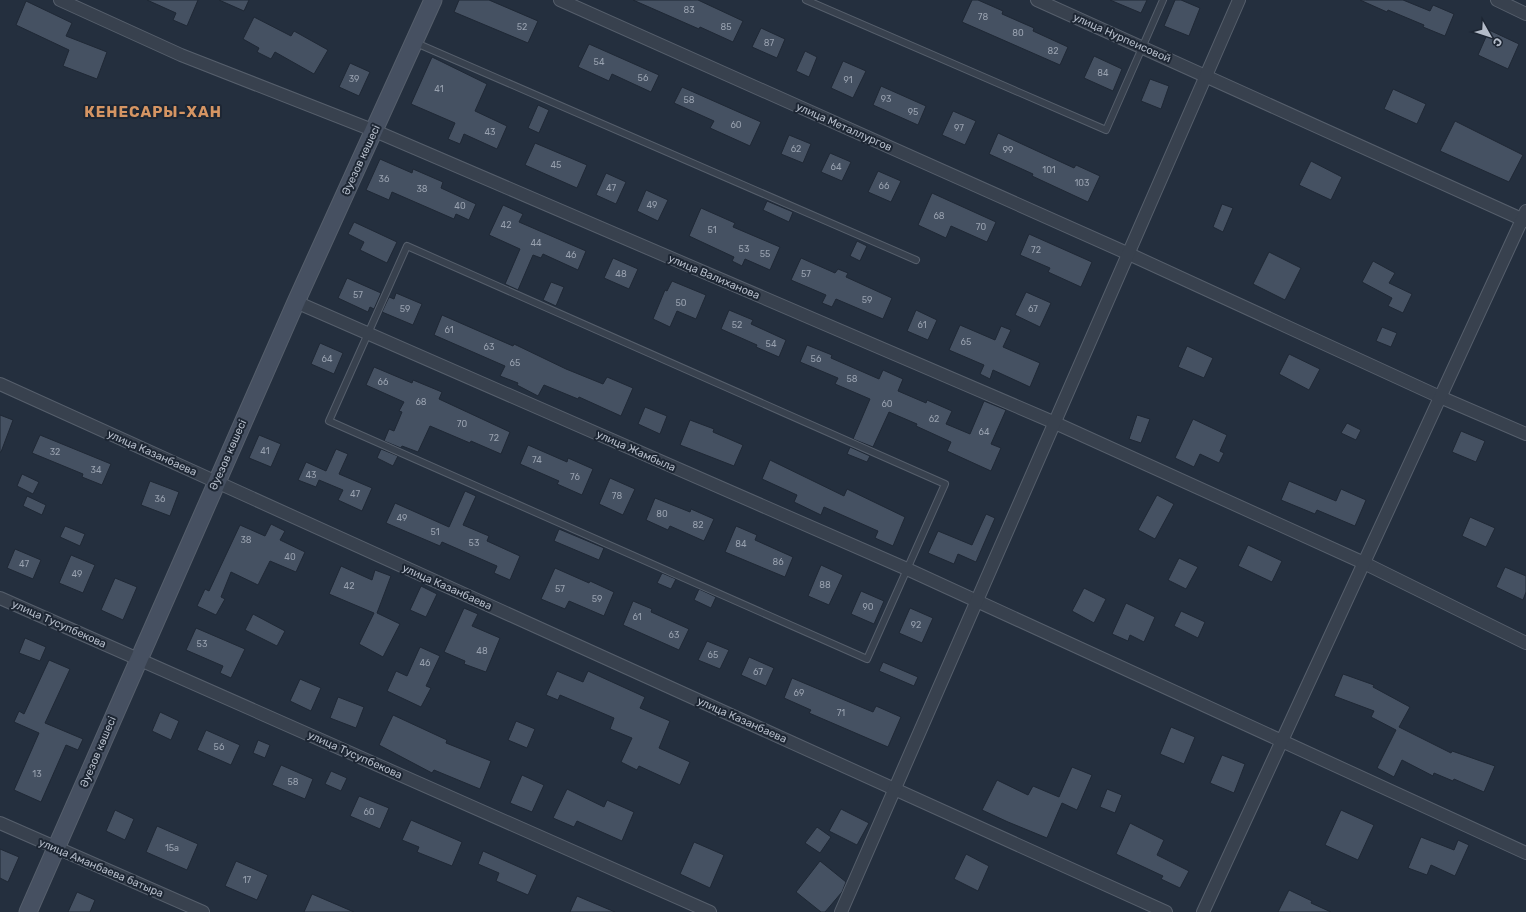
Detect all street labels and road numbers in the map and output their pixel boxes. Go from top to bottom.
street label: улица Нурпеисовой [1071,11,1173,65]
street label: улица Металлургов [794,100,894,154]
street label: Әуезов көшесі [339,123,383,197]
street label: улица Валиханова [666,252,762,302]
street label: Әуезов көшесі [207,418,249,492]
street label: улица Казанбаева [105,427,199,479]
street label: улица Жамбыла [594,428,678,474]
street label: улица Казанбаева [400,561,494,613]
street label: улица Тусупбекова [10,597,108,651]
street label: улица Казанбаева [695,694,789,746]
street label: Әуезов көшесі [77,715,119,789]
street label: улица Тусупбекова [306,728,404,782]
street label: улица Аманбаева батыра [37,836,165,900]

